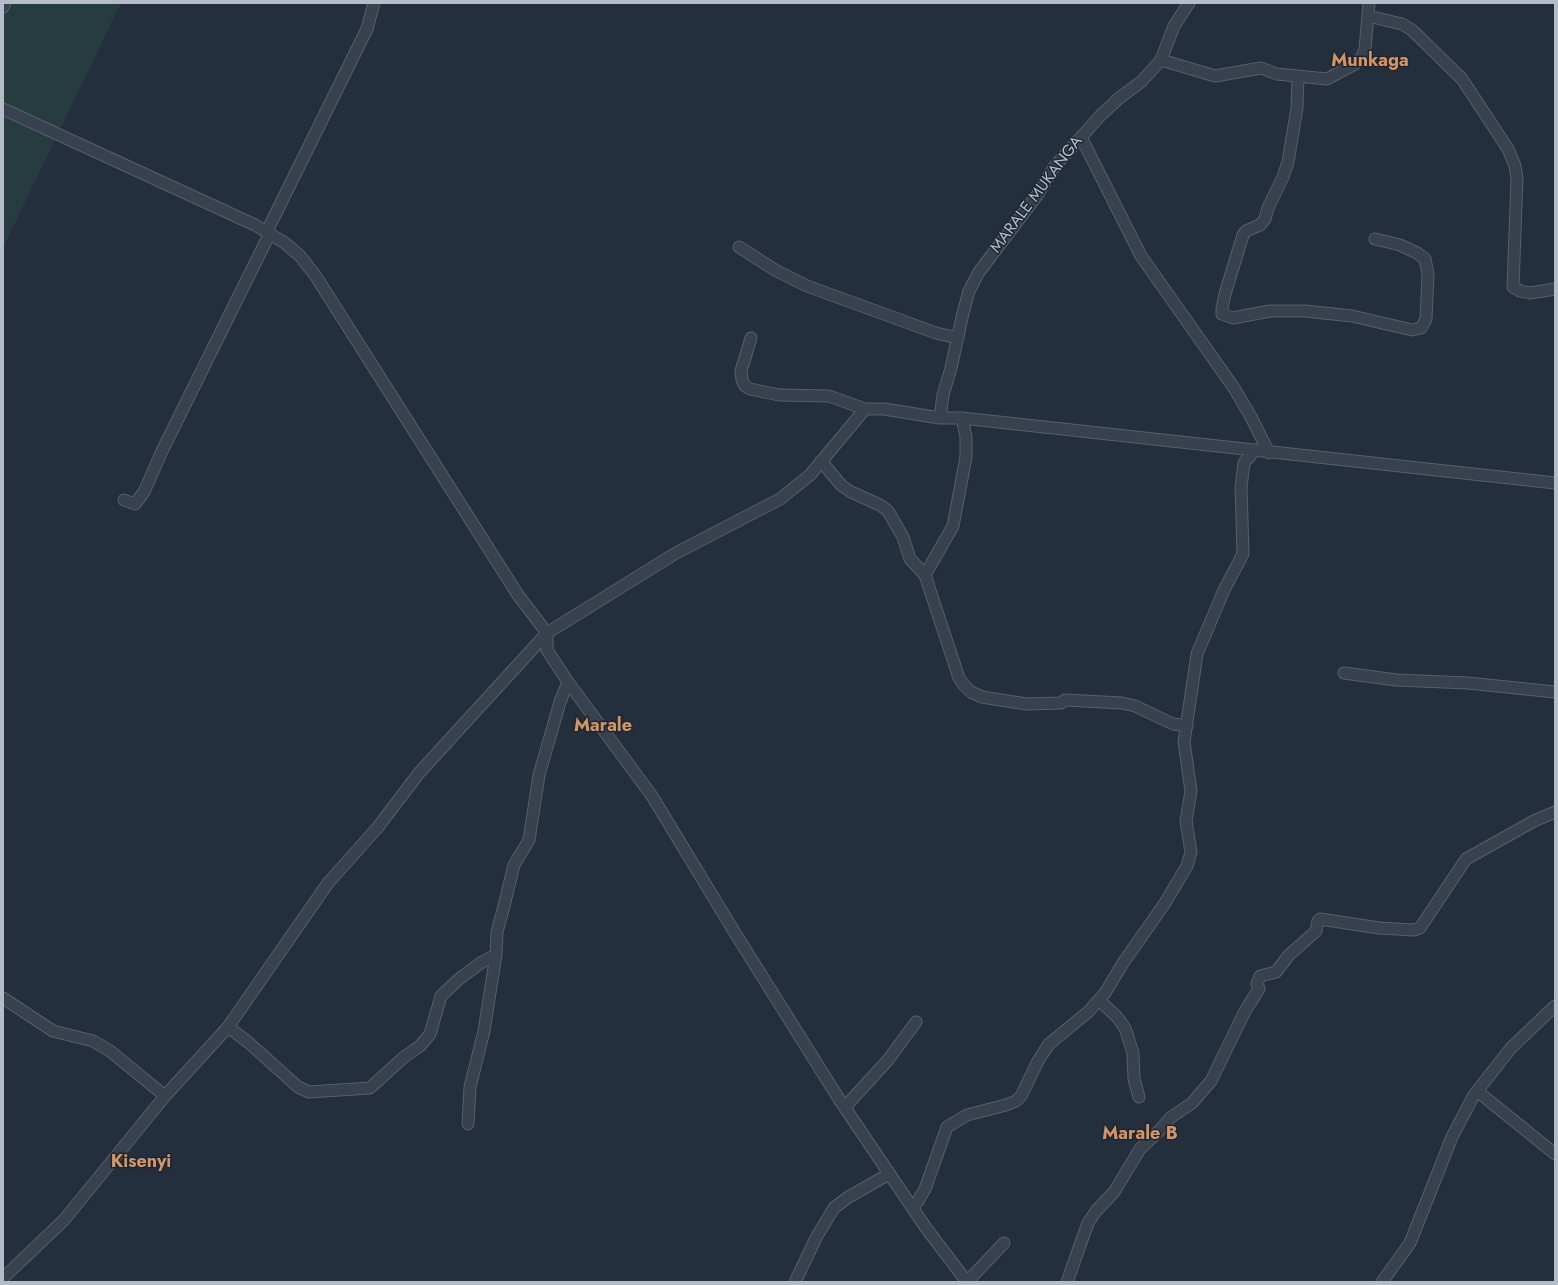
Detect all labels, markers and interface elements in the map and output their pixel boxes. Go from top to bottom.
district label: Munkaga [1331,51,1409,73]
street label: MARALE MUKANGA [987,133,1087,257]
district label: Marale [574,716,632,738]
district label: Marale B [1102,1124,1178,1146]
district label: Kisenyi [111,1152,171,1174]

